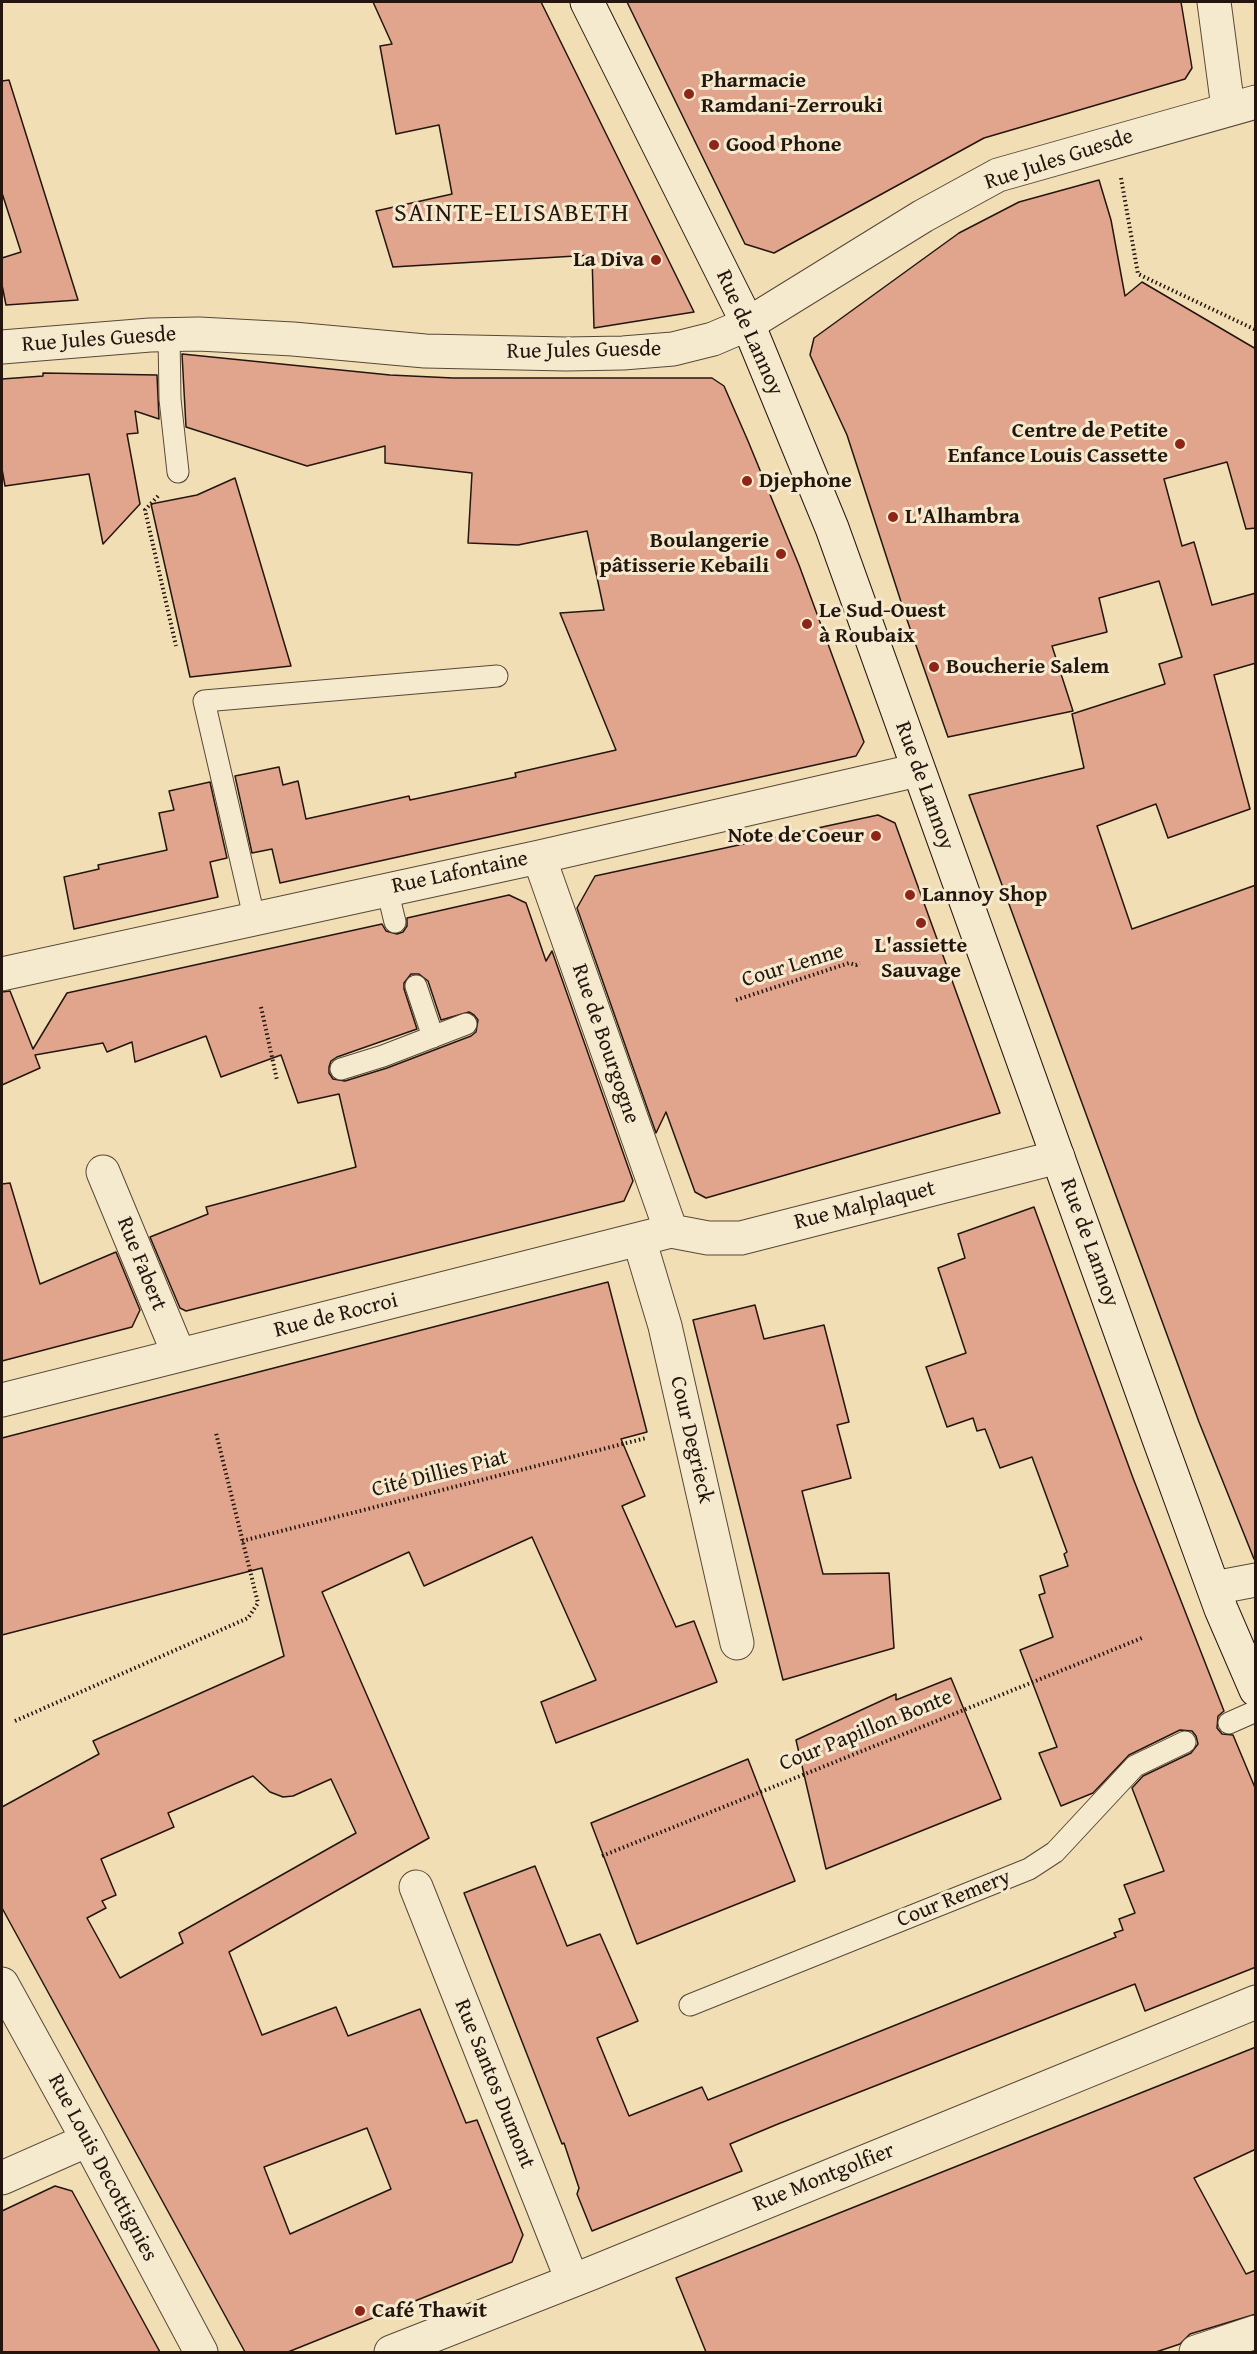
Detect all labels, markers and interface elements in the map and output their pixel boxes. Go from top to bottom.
place label: Pharmacie Ramdani-Zerrouki [701,68,883,119]
marker: Pharmacie Ramdani-Zerrouki [682,87,696,101]
street label: Rue Jules Guesde [981,124,1137,196]
place label: Good Phone [726,132,842,158]
marker: Good Phone [707,138,721,152]
district label: SAINTE-ELISABETH [394,198,630,230]
place label: La Diva [573,247,644,273]
marker: La Diva [649,253,663,267]
street label: Rue de Lannoy [710,266,788,400]
street label: Rue Jules Guesde [21,321,177,359]
street label: Rue Jules Guesde [506,336,662,366]
place label: Centre de Petite Enfance Louis Cassette [948,418,1168,470]
marker: Centre de Petite Enfance Louis Cassette [1173,437,1187,451]
place label: Djephone [759,468,852,494]
marker: Djephone [740,474,754,488]
place label: L'Alhambra [905,504,1020,530]
marker: L'Alhambra [886,510,900,524]
place label: Boulangerie pâtisserie Kebaili [599,528,769,580]
marker: Boulangerie pâtisserie Kebaili [774,547,788,561]
place label: Le Sud-Ouest à Roubaix [819,598,946,650]
marker: Le Sud-Ouest à Roubaix [800,617,814,631]
place label: Boucherie Salem [946,654,1109,680]
marker: Boucherie Salem [927,660,941,674]
street label: Rue de Lannoy [889,718,959,854]
place label: Note de Coeur [728,823,864,849]
marker: Note de Coeur [869,829,883,843]
street label: Rue Lafontaine [390,846,530,900]
place label: Lannoy Shop [922,882,1047,908]
marker: Lannoy Shop [903,888,917,902]
marker: L'assiette Sauvage [914,916,928,930]
place label: L'assiette Sauvage [875,933,967,984]
street label: Cour Lenne [739,938,847,994]
street label: Rue de Bourgogne [565,961,645,1127]
street label: Rue de Lannoy [1054,1175,1124,1311]
street label: Rue Malplaquet [792,1176,938,1236]
street label: Rue Fabert [110,1213,172,1315]
street label: Rue de Rocroi [271,1288,401,1344]
street label: Cour Degrieck [664,1374,718,1506]
street label: Cité Dillies Piat [369,1444,511,1504]
street label: Cour Papillon Bonte [776,1684,956,1778]
street label: Cour Remery [893,1864,1015,1934]
street label: Rue Santos Dumont [448,1995,540,2173]
street label: Rue Louis Decottignies [41,2070,163,2266]
street label: Rue Montgolfier [749,2138,899,2218]
place label: Café Thawit [372,2298,487,2324]
marker: Café Thawit [353,2304,367,2318]

